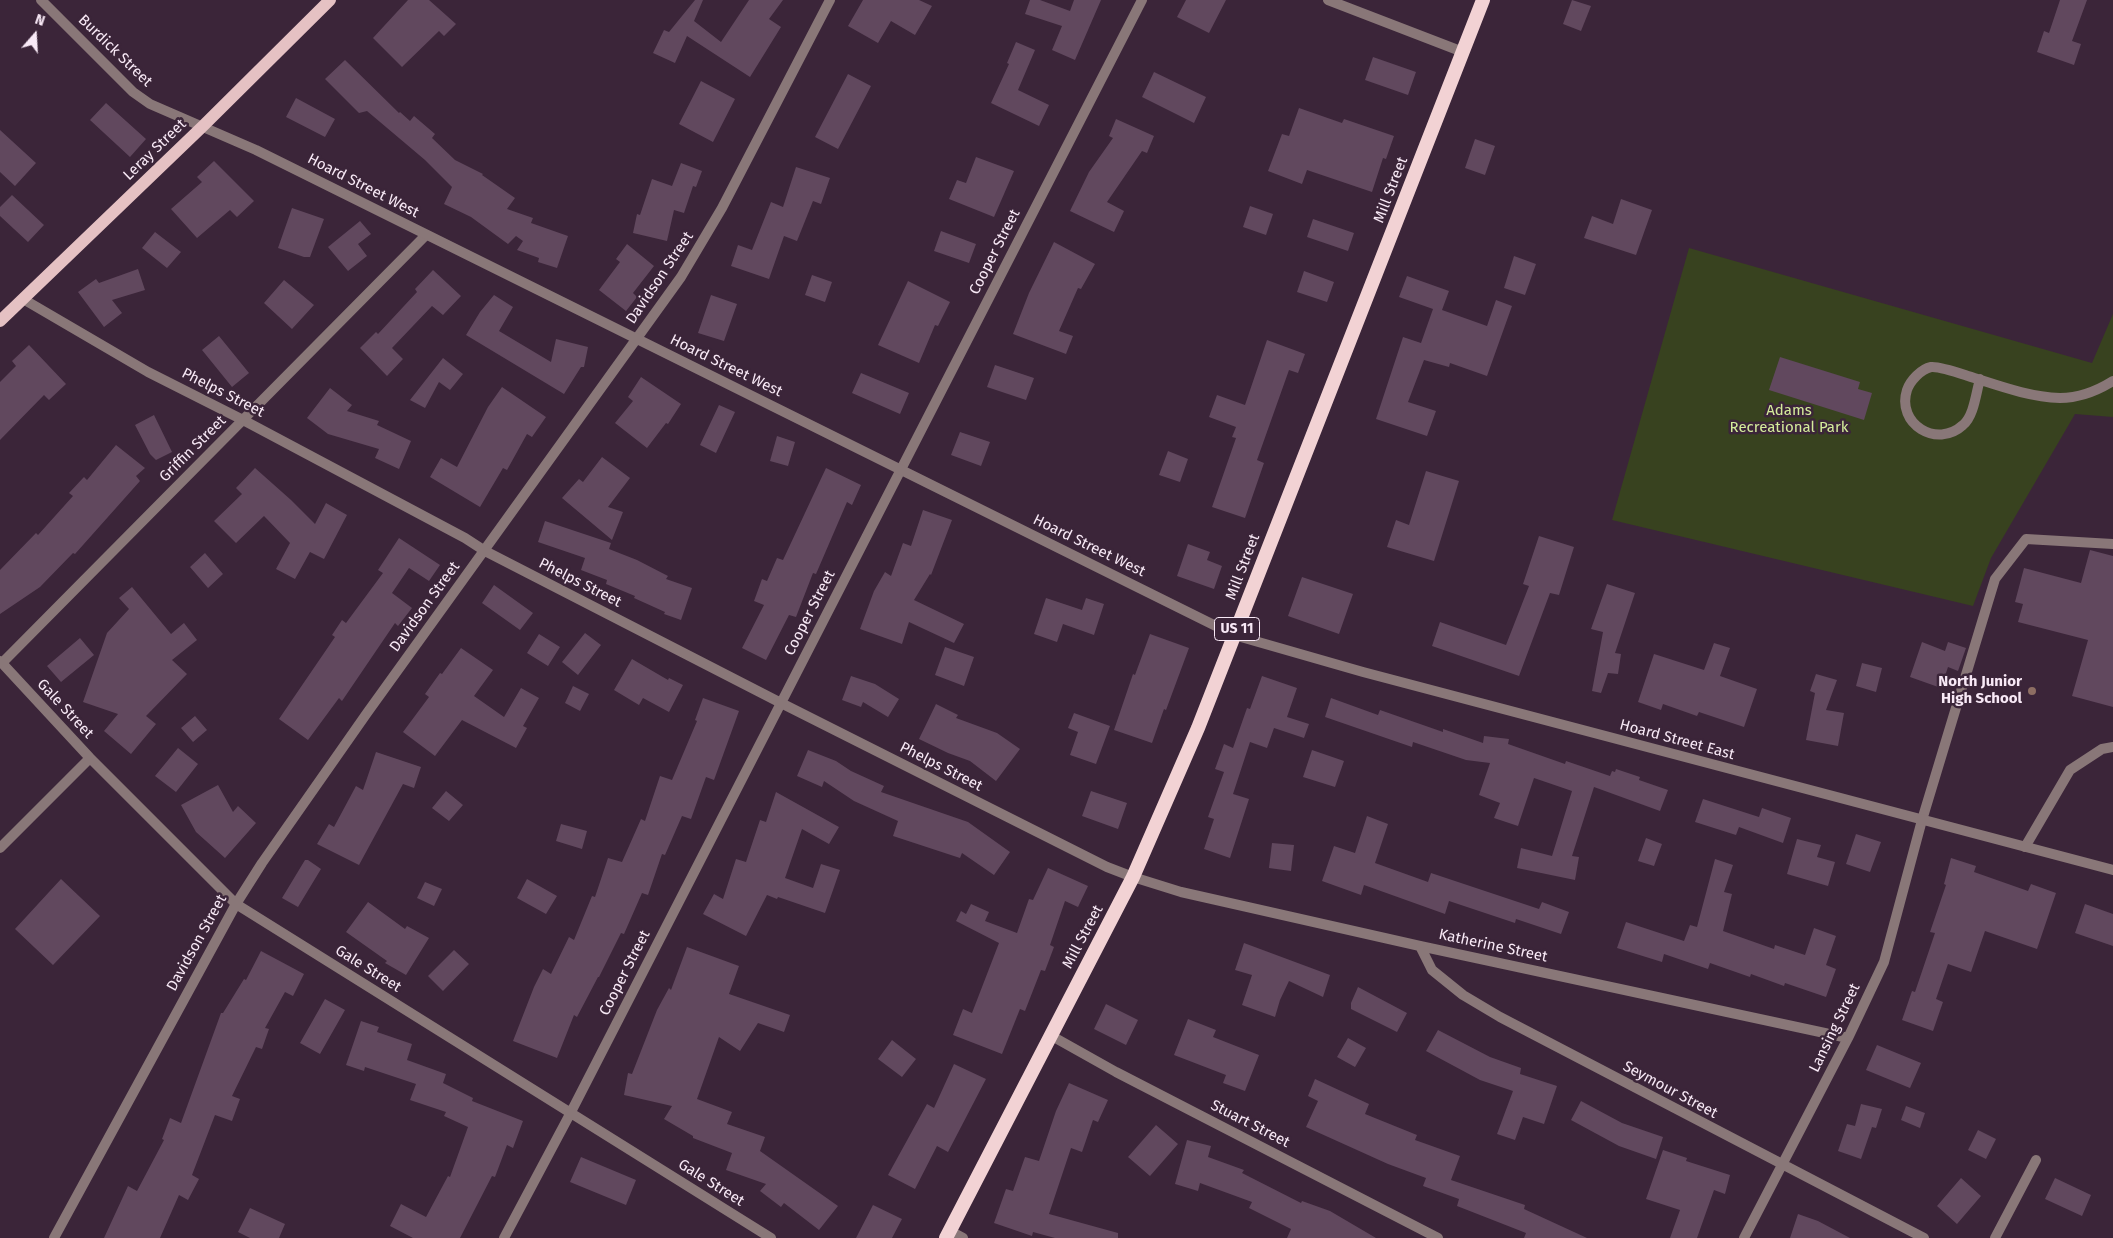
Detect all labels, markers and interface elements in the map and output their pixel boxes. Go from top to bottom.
north arrow [10,10,60,60]
text: N [33,11,47,30]
street label: Burdick Street [74,11,156,91]
street label: Leray Street [120,116,190,184]
street label: Hoard Street West [304,150,422,222]
street label: Mill Street [1370,154,1412,226]
street label: Cooper Street [966,206,1024,298]
street label: Davidson Street [623,229,697,327]
street label: Hoard Street West [667,331,785,401]
street label: Phelps Street [179,364,267,422]
park label: Adams Recreational Park [1730,402,1848,437]
street label: Griffin Street [156,412,230,486]
street label: Hoard Street West [1030,511,1148,581]
street label: Mill Street [1222,531,1264,603]
street label: Phelps Street [536,554,624,612]
street label: Davidson Street [386,558,464,656]
street label: Cooper Street [781,567,839,659]
road number: US 11 [1214,618,1260,640]
place label: North Junior High School [1938,673,2022,708]
street label: Gale Street [33,676,97,742]
marker: North Junior High School [2026,685,2038,697]
street label: Hoard Street East [1618,716,1736,764]
street label: Phelps Street [897,738,985,796]
street label: Davidson Street [163,892,231,994]
street label: Mill Street [1059,902,1107,972]
street label: Katherine Street [1437,926,1549,966]
street label: Cooper Street [596,927,654,1019]
street label: Gale Street [332,942,404,996]
street label: Lansing Street [1806,981,1864,1075]
street label: Seymour Street [1620,1058,1720,1122]
street label: Stuart Street [1207,1096,1293,1152]
street label: Gale Street [675,1156,747,1210]

